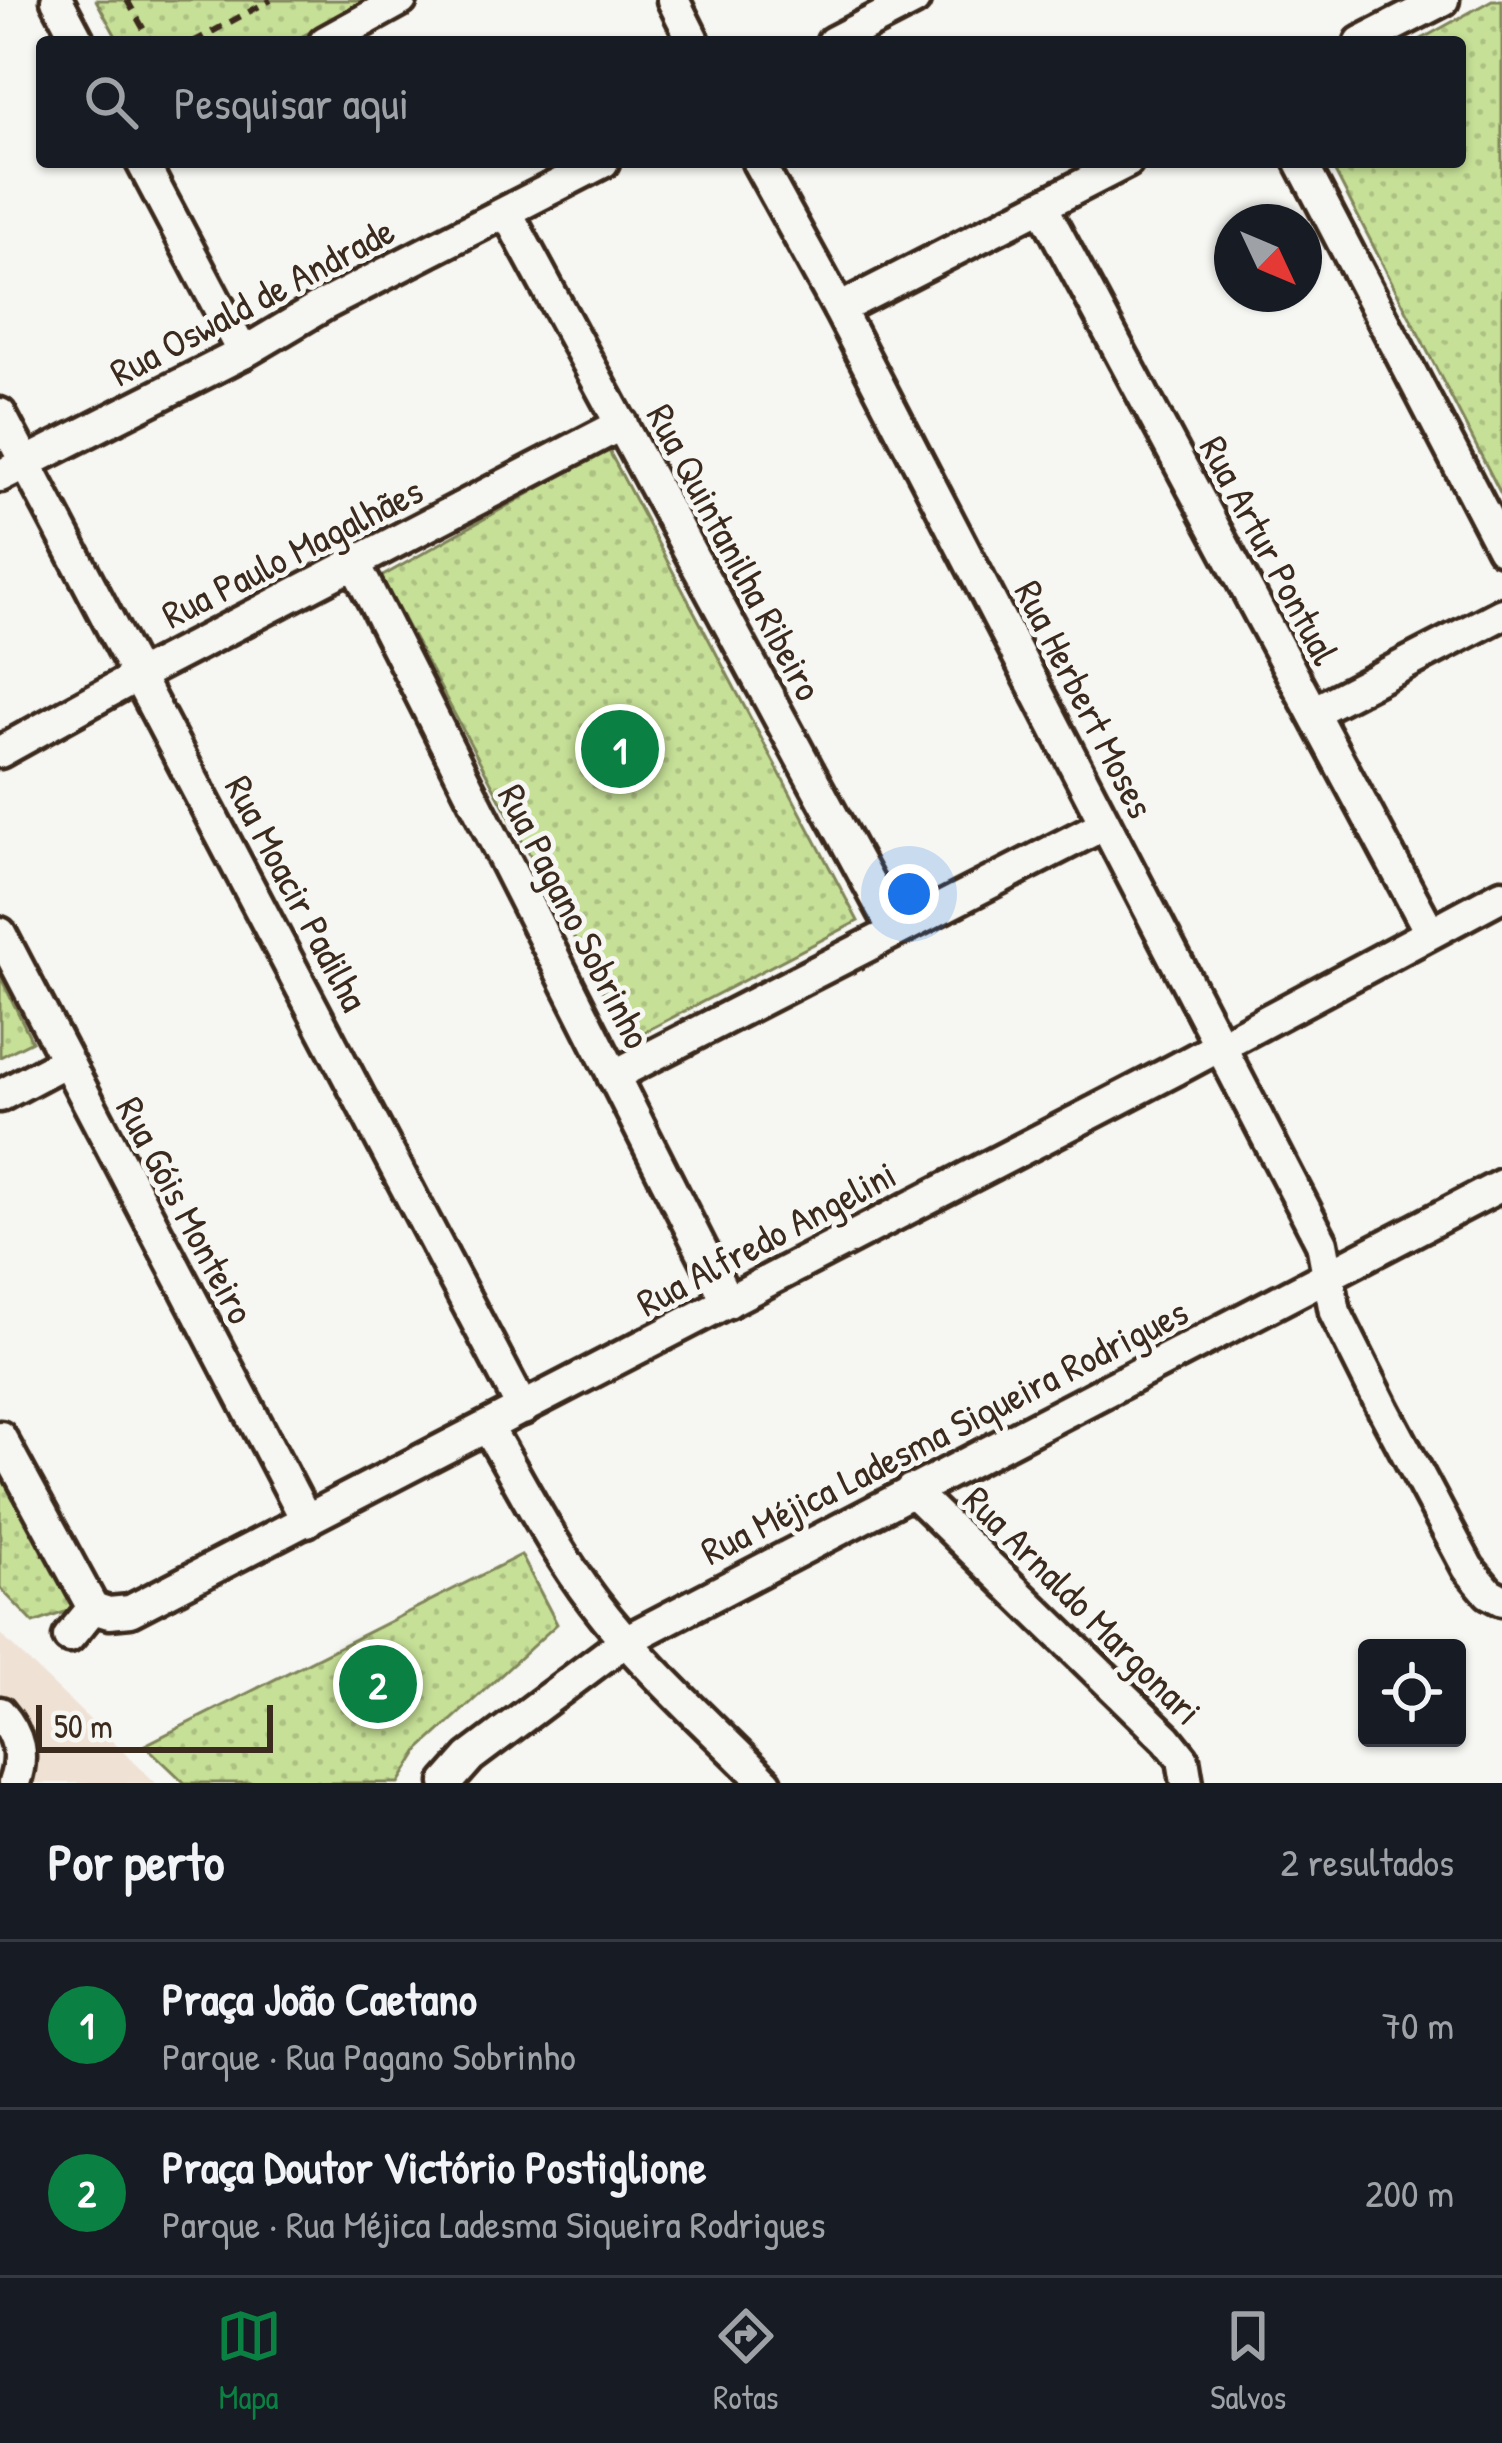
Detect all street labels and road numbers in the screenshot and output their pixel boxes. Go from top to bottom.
street label: Rua Oswald de Andrade [100,203,403,398]
street label: Rua Quintanilha Ribeiro [635,394,836,709]
street label: Rua Artur Pontual [1188,426,1353,674]
street label: Rua Paulo Magalhães [152,463,431,640]
street label: Rua Herbert Moses [1003,571,1168,827]
street label: Rua Moacir Padilha [213,766,382,1020]
street label: Rua Pagano Sobrinho [486,775,665,1057]
street label: Rua Góis Monteiro [104,1087,268,1332]
street label: Rua Alfredo Angelini [627,1147,905,1328]
street label: Rua Méjica Ladesma Siqueira Rodrigues [691,1284,1196,1577]
street label: Rua Arnaldo Margonari [952,1473,1215,1736]

